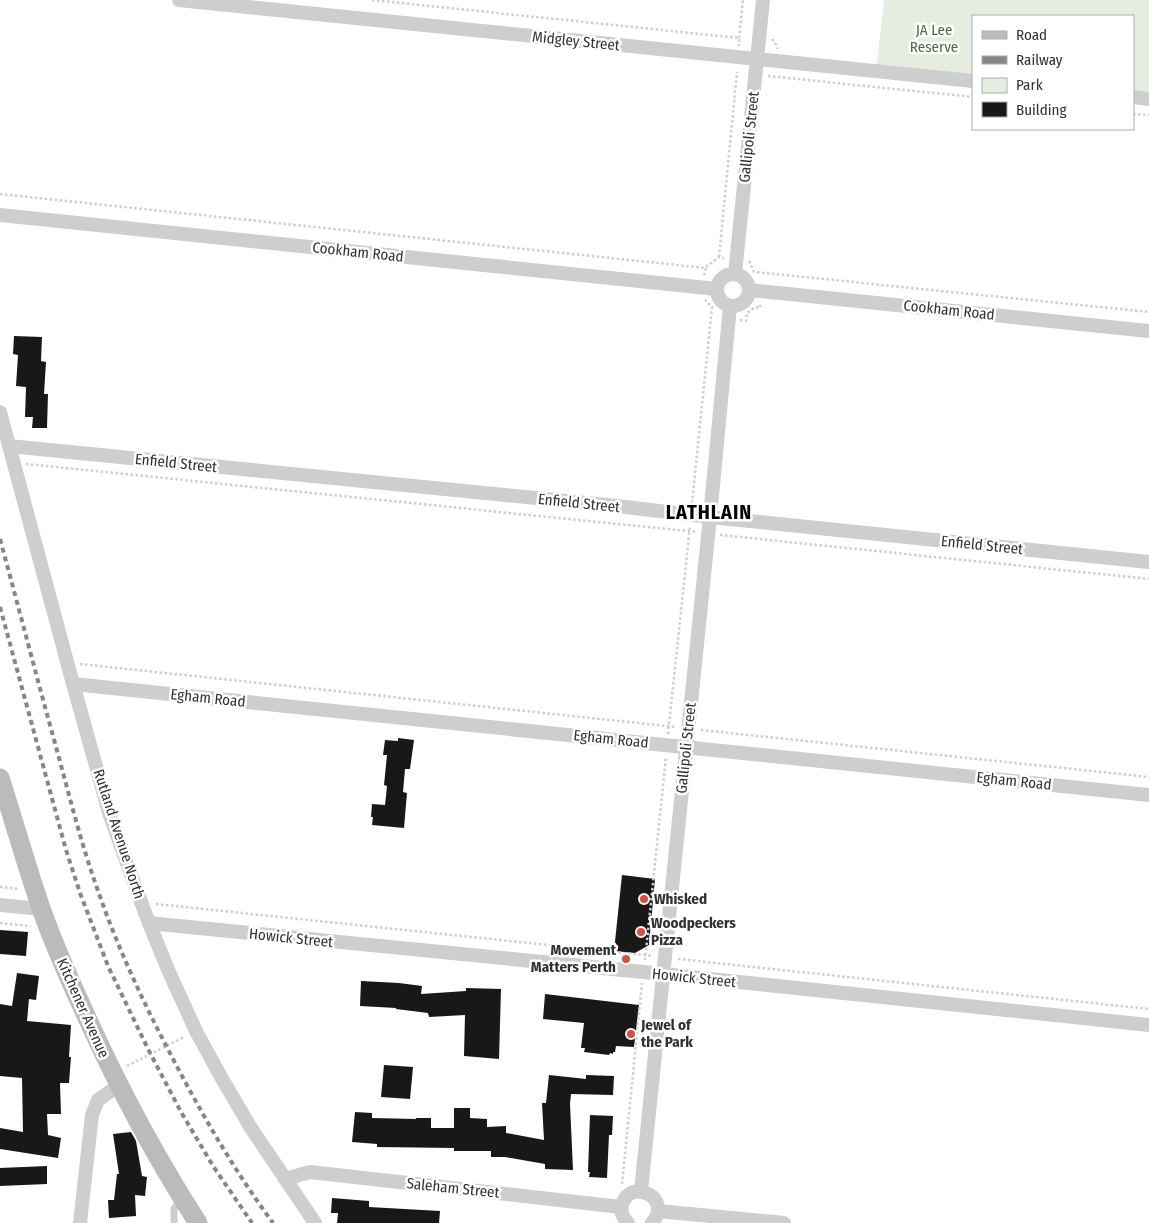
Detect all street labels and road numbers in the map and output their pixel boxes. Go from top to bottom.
street label: Midgley Street [531,27,621,55]
street label: Gallipoli Street [735,90,763,183]
street label: Cookham Road [312,238,404,266]
street label: Cookham Road [903,296,995,324]
street label: Enfield Street [134,450,218,476]
street label: Enfield Street [537,490,621,516]
street label: Enfield Street [940,532,1024,558]
street label: Egham Road [170,685,246,711]
street label: Gallipoli Street [672,701,700,794]
street label: Egham Road [573,726,649,752]
street label: Rutland Avenue North [90,767,148,901]
street label: Egham Road [976,768,1052,794]
street label: Howick Street [248,925,334,951]
street label: Kitchener Avenue [53,955,113,1061]
street label: Howick Street [651,965,737,991]
street label: Saleham Street [406,1174,500,1202]

